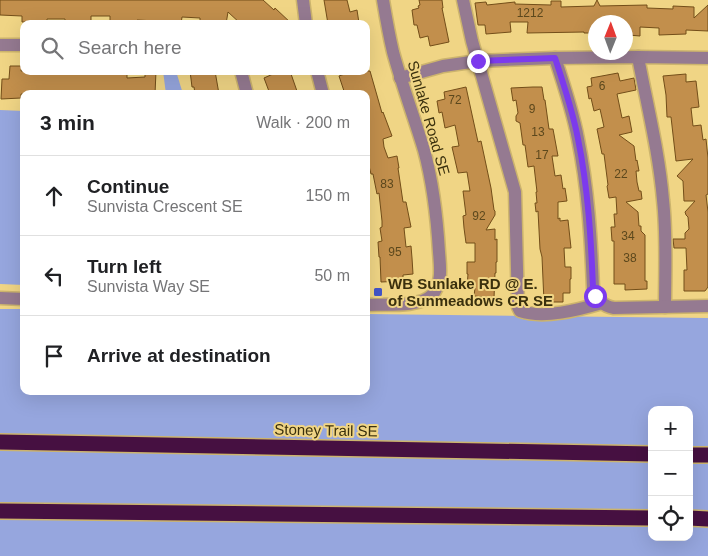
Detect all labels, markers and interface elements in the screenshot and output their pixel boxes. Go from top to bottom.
house number: 1212 [517,6,544,20]
north arrow [588,15,633,60]
search box [20,20,370,75]
icon: search [38,34,66,62]
text: Search here [78,37,182,58]
route end [467,50,490,73]
street label: Sunlake Road SE [405,59,453,177]
house number: 6 [599,79,606,93]
house number: 72 [448,93,462,107]
house number: 9 [529,102,536,116]
text: 3 min [40,111,95,134]
text: Walk · 200 m [256,114,350,131]
house number: 13 [531,125,545,139]
house number: 17 [535,148,549,162]
house number: 22 [614,167,628,181]
text: Continue [87,176,169,197]
house number: 83 [380,177,394,191]
icon: ahead [40,182,68,210]
text: 150 m [306,187,350,204]
text: Sunvista Crescent SE [87,198,243,215]
house number: 92 [472,209,486,223]
house number: 34 [621,229,635,243]
house number: 95 [388,245,402,259]
house number: 38 [623,251,637,265]
text: Turn left [87,256,162,277]
icon: left [40,262,68,290]
text: 50 m [314,267,350,284]
place label: WB Sunlake RD @ E. of Sunmeadows CR SE [388,275,553,309]
text: Sunvista Way SE [87,278,210,295]
route start [584,285,607,308]
marker: WB Sunlake RD @ E. of Sunmeadows CR SE [372,286,384,298]
icon: arrive [40,342,68,370]
text: Arrive at destination [87,345,271,366]
map controls [648,406,693,541]
button: + [648,406,693,451]
street label: Stoney Trail SE [274,421,378,439]
button: − [648,451,693,496]
button: locate [648,496,693,541]

